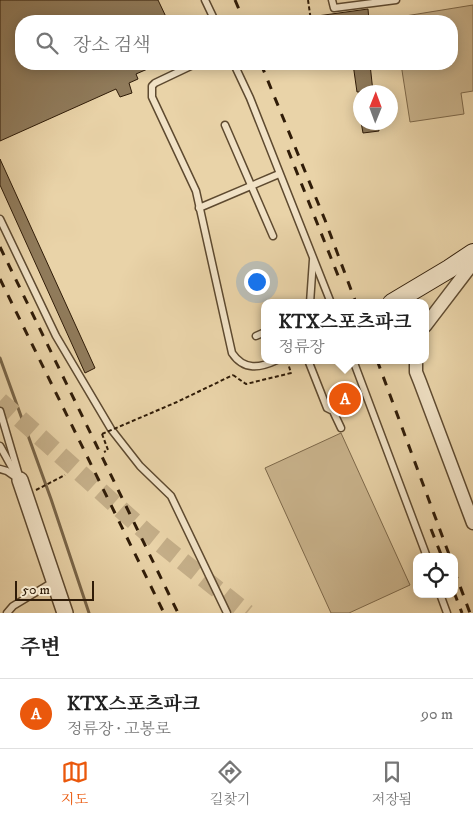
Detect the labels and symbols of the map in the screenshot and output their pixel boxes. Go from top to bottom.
north arrow [353,85,398,130]
your location [244,269,270,295]
pin: A [329,380,361,418]
scale bar [15,578,94,601]

